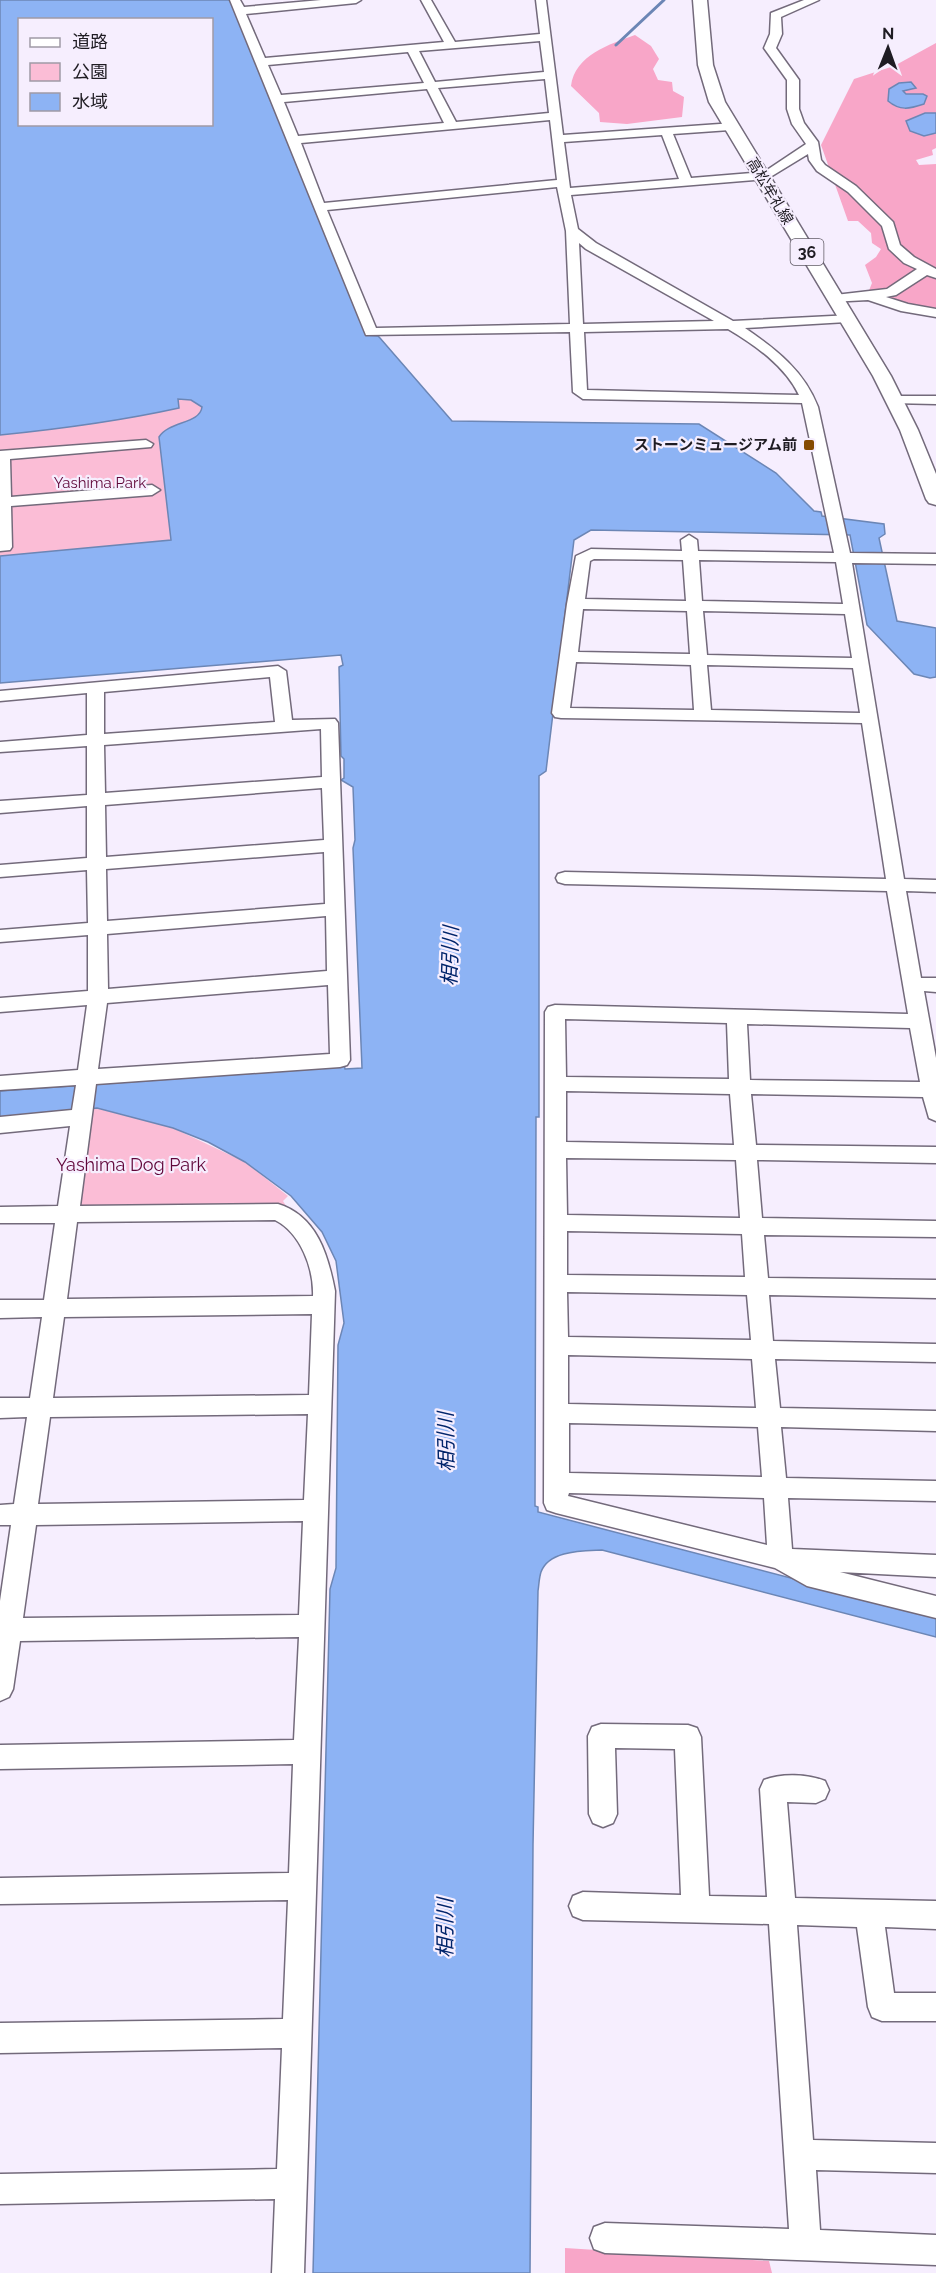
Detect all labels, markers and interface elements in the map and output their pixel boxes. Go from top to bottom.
legend [18,18,213,126]
north arrow [858,18,918,78]
text: N [882,24,895,43]
text: 道路 [72,31,108,52]
text: 公園 [72,61,108,82]
text: 水域 [72,91,108,112]
street label: 高松牟礼線 [743,154,797,228]
road number: 36 [790,239,824,265]
place label: ストーンミュージアム前 [634,436,797,454]
marker: ストーンミュージアム前 [802,438,816,452]
park label: Yashima Park [54,474,146,492]
water label: 相引川 [437,924,463,986]
park label: Yashima Dog Park [56,1154,206,1175]
water label: 相引川 [433,1410,459,1472]
water label: 相引川 [433,1896,457,1958]

